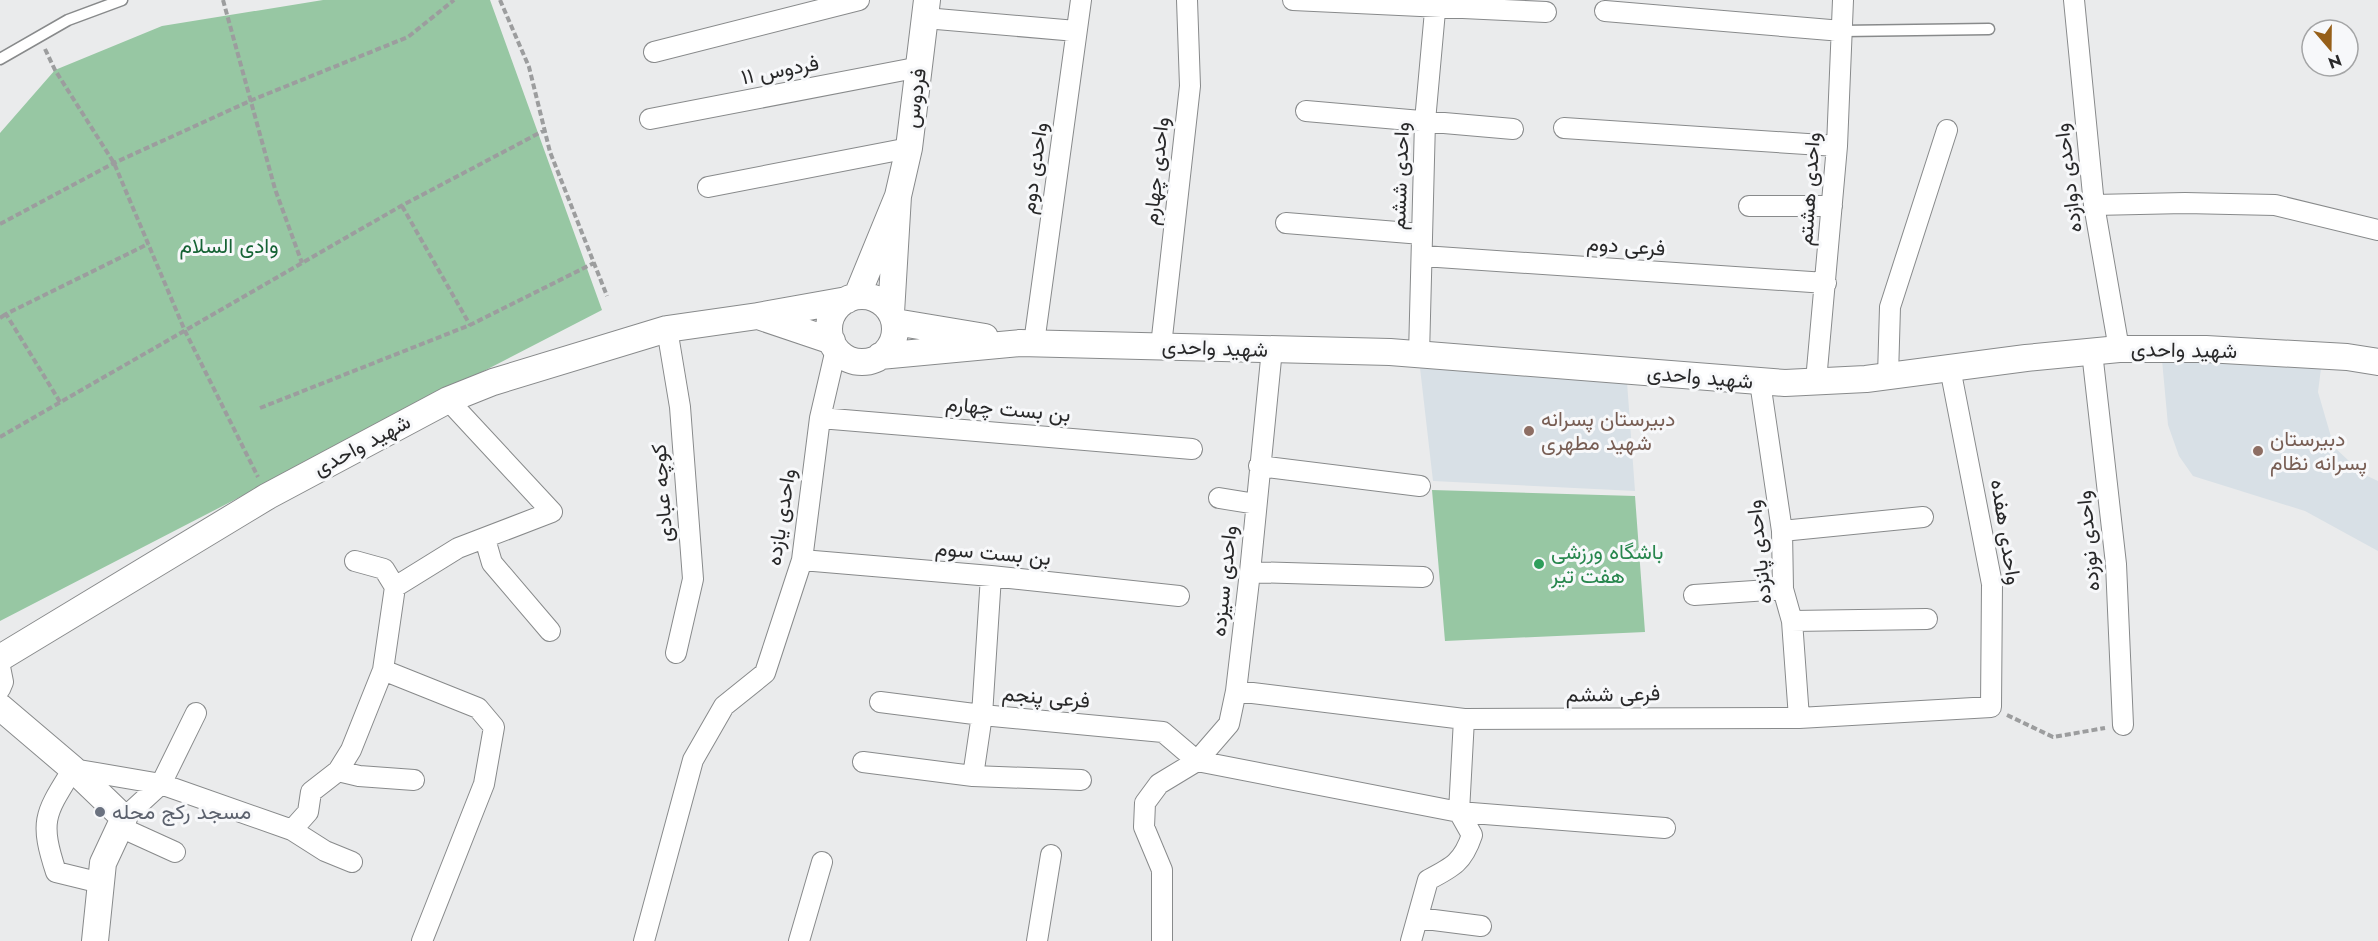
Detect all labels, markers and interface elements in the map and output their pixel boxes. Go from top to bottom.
north arrow [2300,18,2360,78]
street label: فردوس ۱۱ [739,48,821,92]
text: N [2325,49,2345,75]
street label: فردوس [896,66,934,130]
street label: واحدی چهارم [1135,115,1177,227]
street label: واحدی دوم [1013,120,1055,216]
street label: واحدی ششم [1383,121,1417,231]
street label: واحدی دوازده [2046,121,2090,235]
street label: واحدی هشتم [1790,131,1828,247]
street label: فرعی دوم [1586,228,1666,264]
park label: وادی السلام [179,231,279,261]
street label: شهید واحدی [1161,331,1269,365]
street label: شهید واحدی [2131,334,2237,366]
street label: شهید واحدی [1646,357,1754,397]
street label: بن بست چهارم [944,389,1072,429]
place label: دبیرستان پسرانه شهید مطهری [1541,404,1675,458]
street label: شهید واحدی [308,407,416,483]
marker: دبیرستان پسرانه شهید مطهری [1522,424,1536,438]
place label: دبیرستان پسرانه نظام [2270,424,2367,478]
street label: کوچه عبادی [644,443,680,543]
marker: دبیرستان پسرانه نظام [2251,444,2265,458]
street label: واحدی یازده [759,466,803,568]
street label: واحدی هفده [1983,477,2029,587]
street label: واحدی نوزده [2069,489,2107,593]
street label: واحدی پانزده [1739,498,1779,606]
street label: واحدی سیزده [1203,524,1245,638]
street label: بن بست سوم [934,533,1052,573]
place label: باشگاه ورزشی هفت تیر [1550,537,1664,591]
marker: باشگاه ورزشی هفت تیر [1532,557,1546,571]
street label: فرعی پنجم [1001,678,1091,716]
street label: فرعی ششم [1565,678,1661,710]
place label: مسجد رکج محله [112,797,251,827]
marker: مسجد رکج محله [93,805,107,819]

